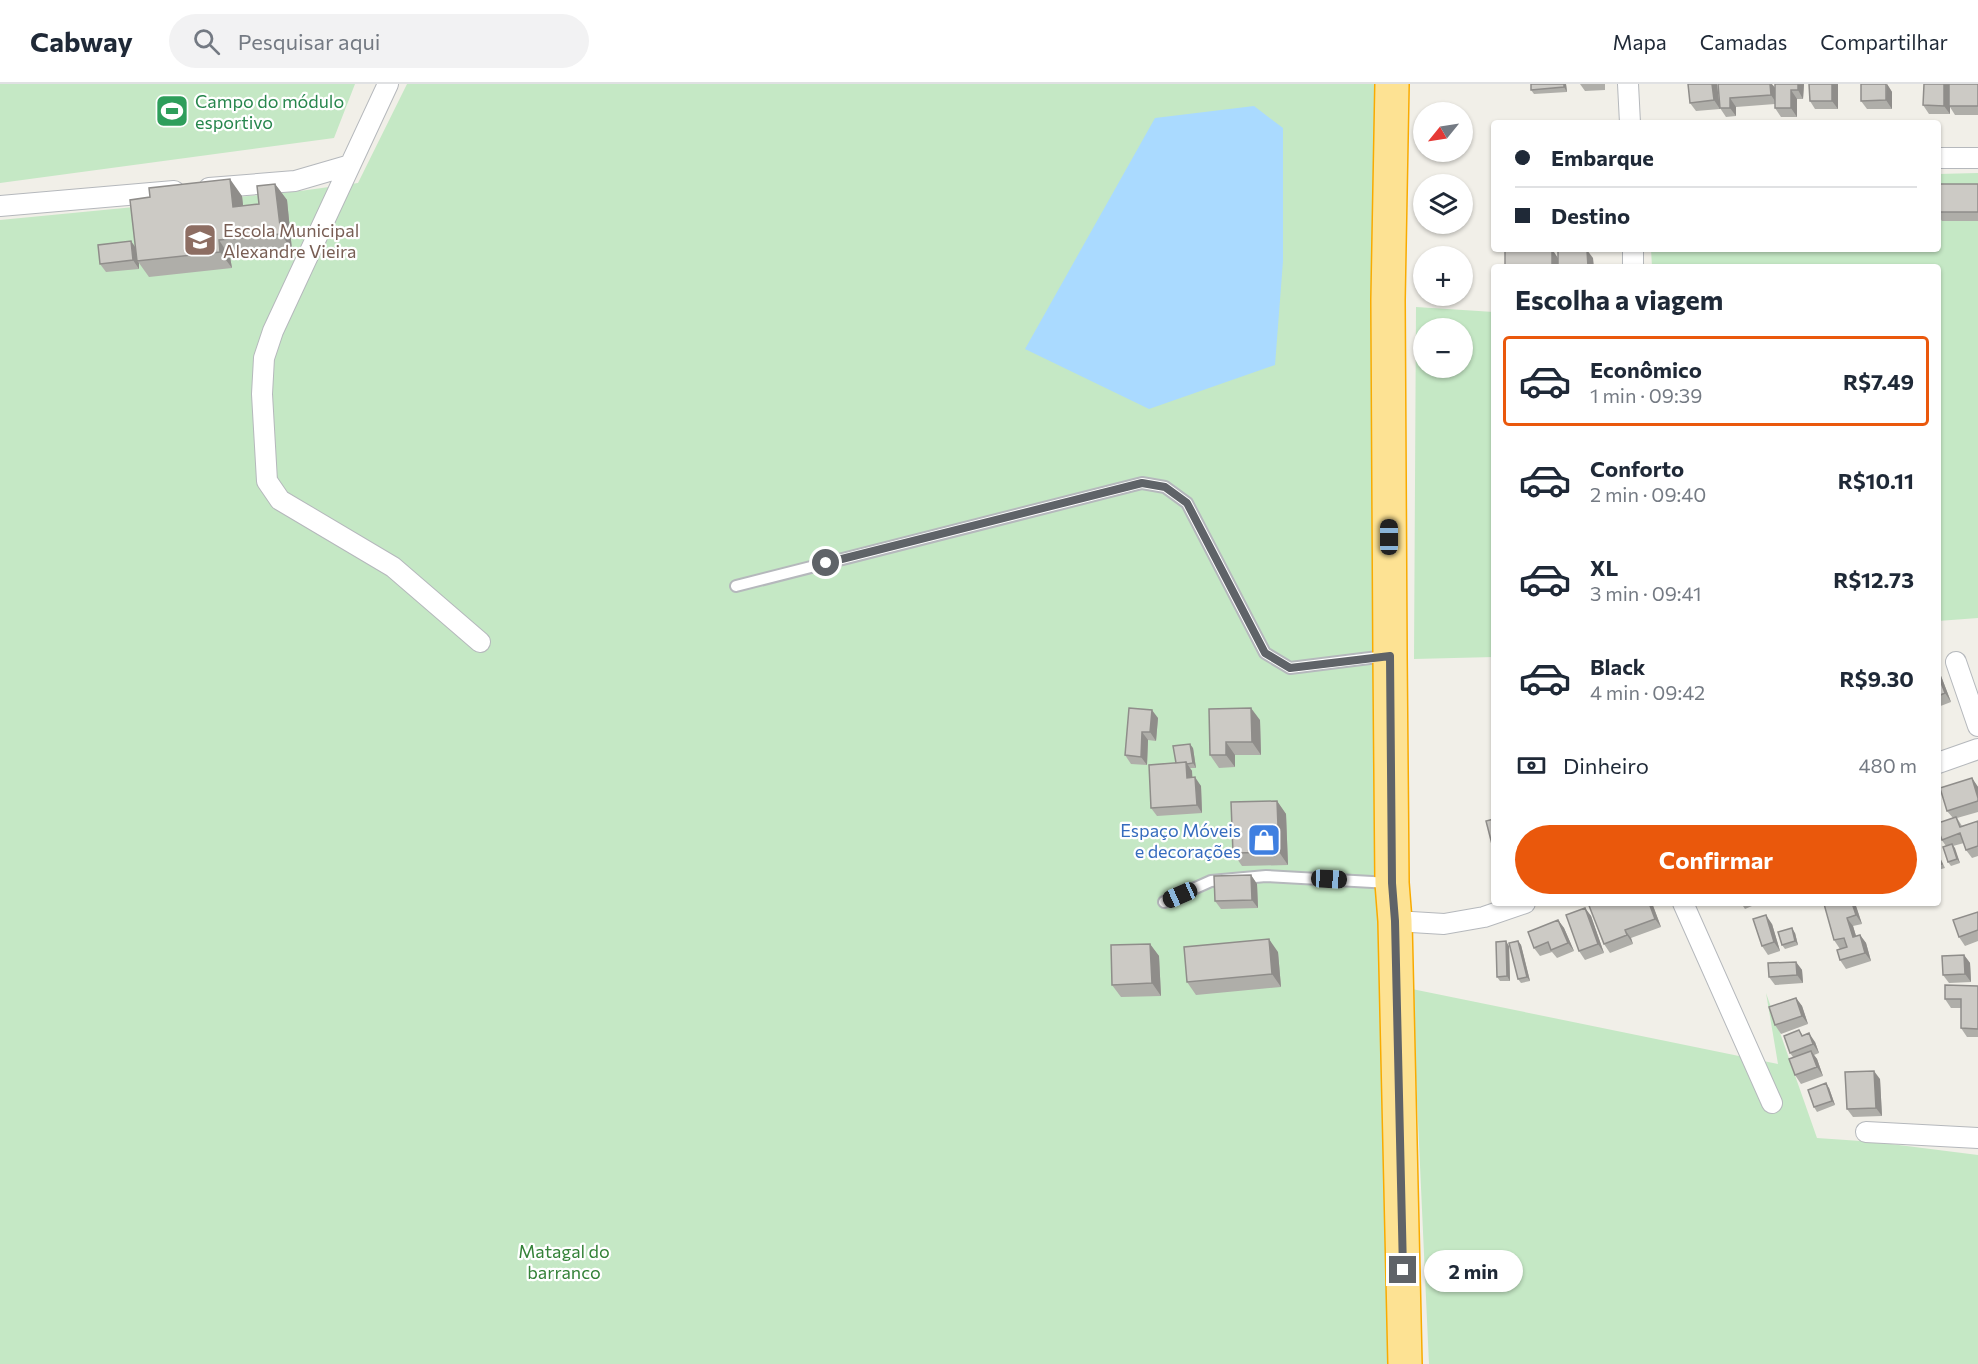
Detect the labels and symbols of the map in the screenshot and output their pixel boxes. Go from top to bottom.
place label: Campo do módulo esportivo [195,90,344,133]
sports icon: Campo do módulo esportivo [154,93,190,129]
north arrow [1413,102,1473,162]
place label: Escola Municipal Alexandre Vieira [223,219,359,262]
school or university icon: Escola Municipal Alexandre Vieira [182,222,218,258]
car [1380,519,1398,555]
route start [812,549,839,576]
place label: Espaço Móveis e decorações [1120,819,1241,862]
shop icon: Espaço Móveis e decorações [1246,822,1282,858]
car [1311,869,1347,889]
car [1160,879,1200,911]
park label: Matagal do barranco [518,1240,610,1283]
callout: 2 min [1424,1249,1523,1291]
route end [1389,1256,1416,1283]

